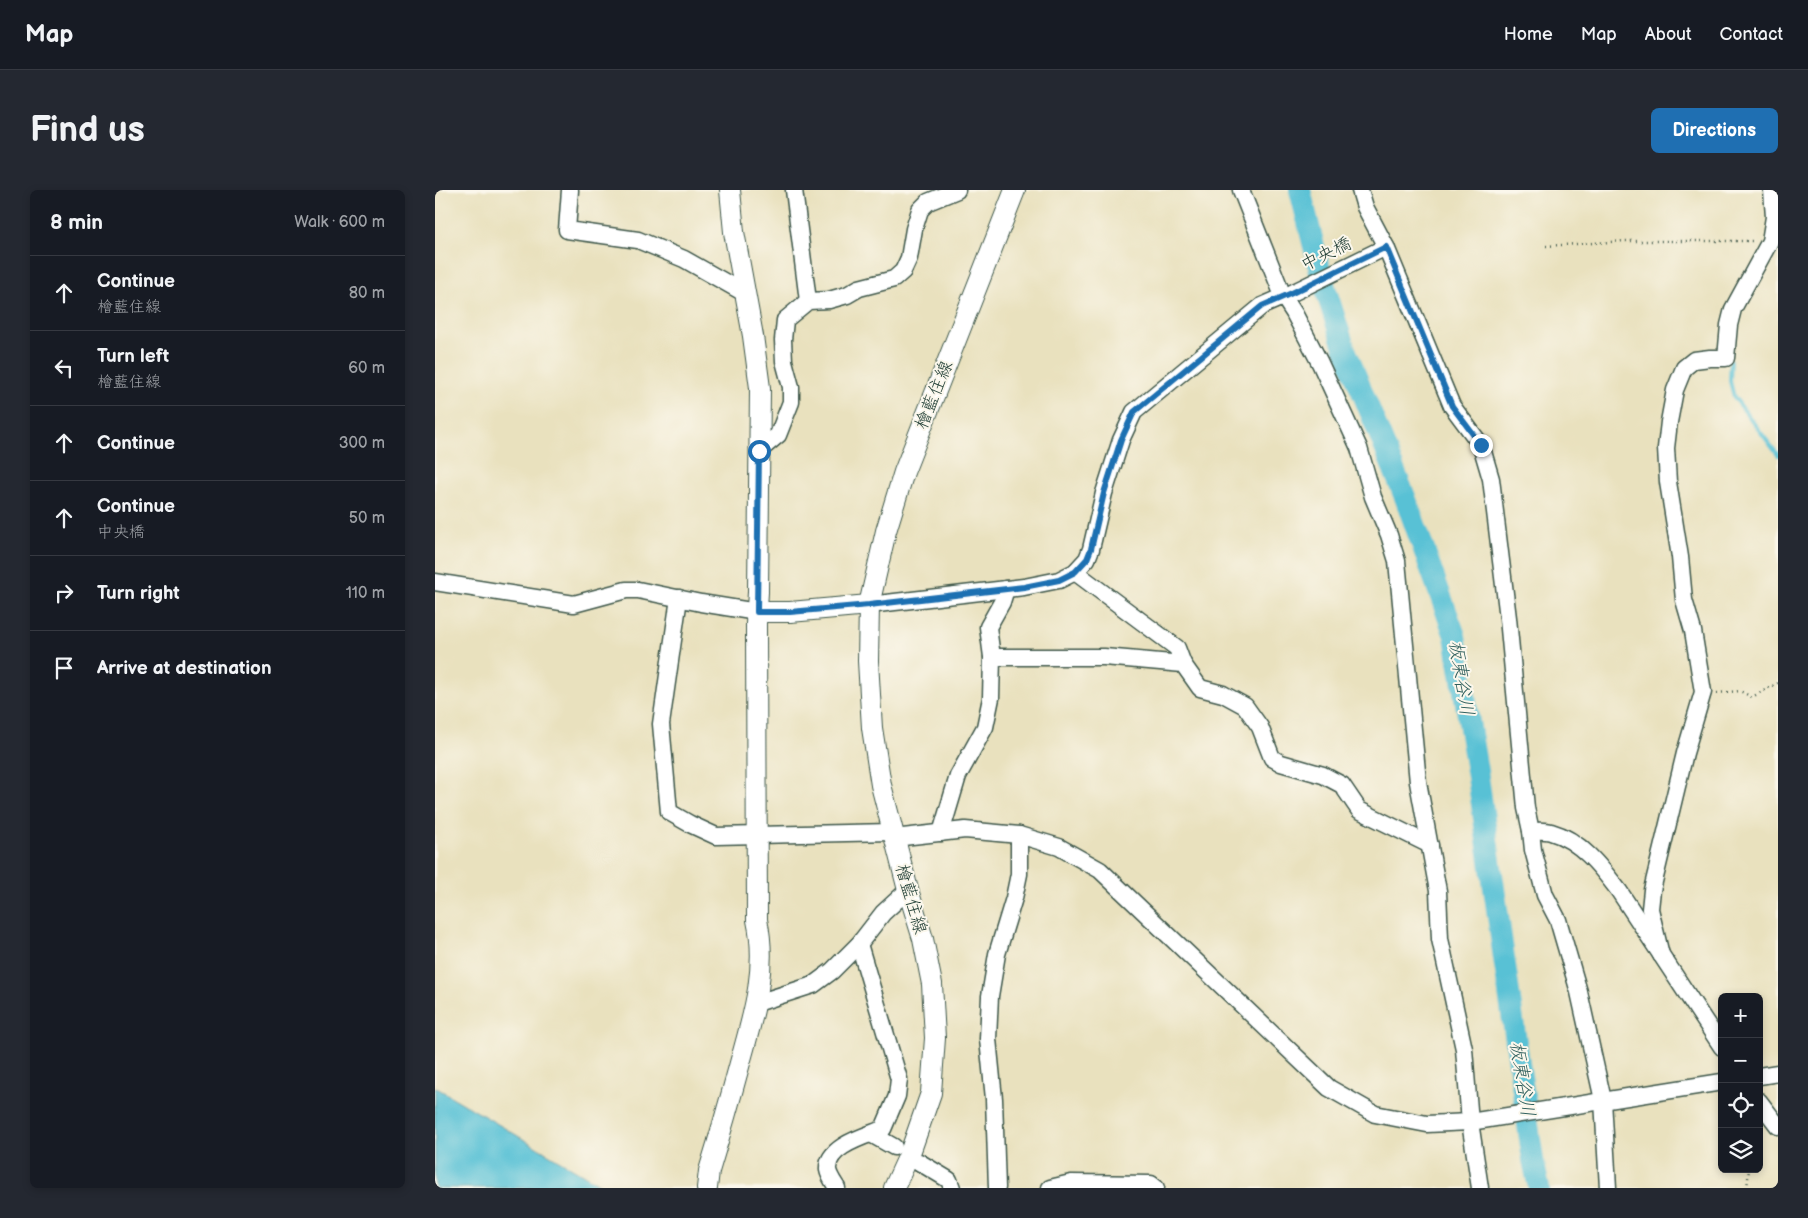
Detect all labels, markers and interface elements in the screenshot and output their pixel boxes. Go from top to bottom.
text: Map [25,20,73,49]
text: Home [1504,24,1553,45]
text: Map [1581,24,1617,45]
text: About [1645,24,1692,45]
text: Contact [1720,24,1783,45]
button: Directions [1651,108,1778,153]
text: Find us [30,109,145,152]
text: 8 min [50,210,103,235]
text: Walk · 600 m [294,213,385,232]
street label: 中央橋 [1297,233,1355,275]
text: Continue [97,270,175,293]
icon: ahead [50,279,78,307]
text: 80 m [349,284,385,303]
text: 檜藍住線 [97,298,161,317]
text: Turn left [97,345,169,368]
icon: left [50,354,78,382]
street label: 檜藍住線 [911,358,957,432]
text: 60 m [348,359,385,378]
text: 檜藍住線 [97,373,161,392]
icon: ahead [50,429,78,457]
text: Continue [97,432,175,455]
text: 300 m [339,434,385,453]
route end [1470,434,1493,457]
route start [748,440,771,463]
text: Continue [97,495,175,518]
icon: ahead [50,504,78,532]
text: 50 m [349,509,385,528]
text: 中央橋 [97,523,145,542]
icon: right [50,579,78,607]
text: Turn right [97,582,180,605]
text: 110 m [346,584,385,603]
water label: 板東谷川 [1444,639,1478,717]
icon: arrive [50,654,78,682]
text: Arrive at destination [97,657,272,680]
street label: 檜藍住線 [891,862,931,936]
map controls [1718,993,1763,1173]
button: + [1718,993,1763,1038]
button: − [1718,1038,1763,1083]
water label: 板東谷川 [1505,1040,1539,1118]
button: locate [1718,1083,1763,1128]
button: layers [1718,1128,1763,1173]

